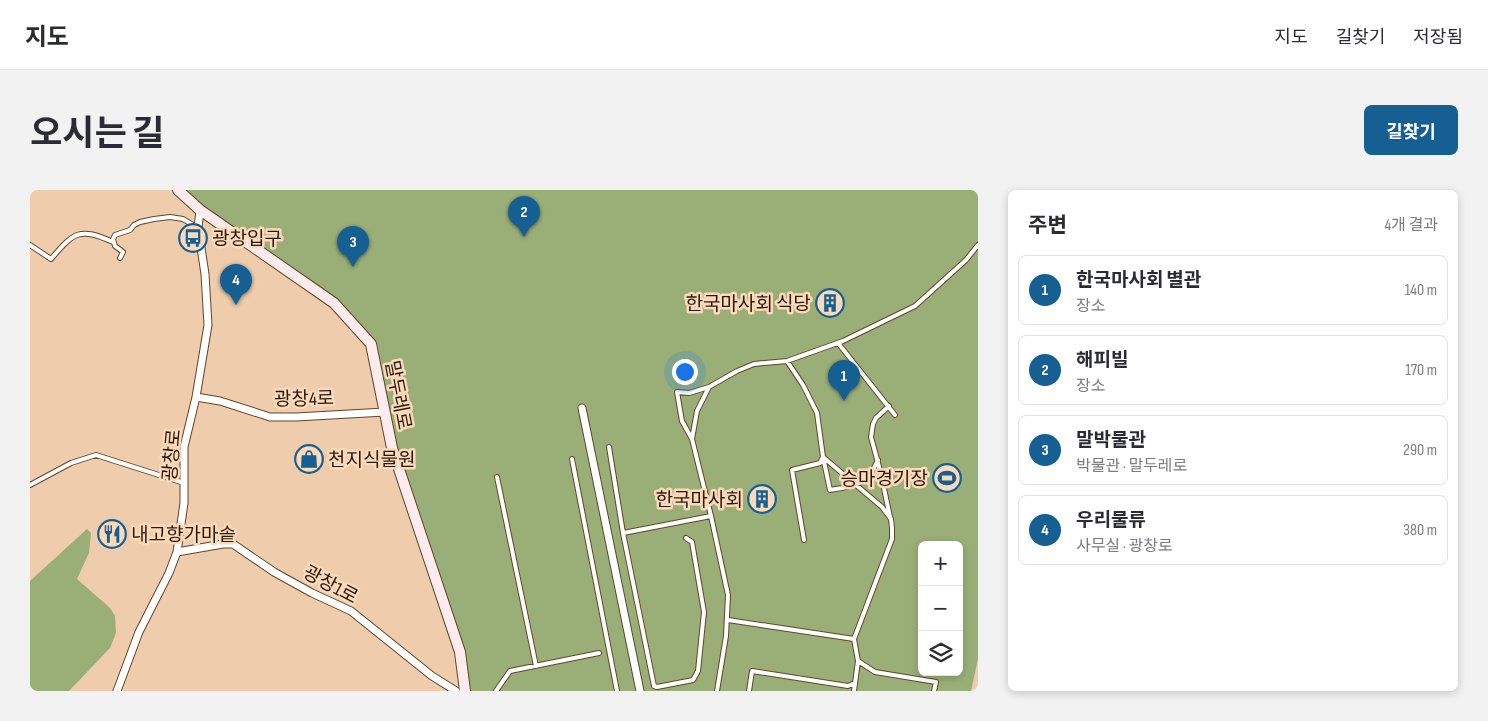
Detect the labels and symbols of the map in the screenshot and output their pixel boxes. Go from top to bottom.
pin: 2 [508,196,540,237]
bus stop icon: 광창입구 [178,223,208,253]
pin: 3 [337,226,369,267]
place label: 광창입구 [212,228,282,251]
pin: 4 [220,264,252,305]
building icon: 한국마사회 식당 [815,288,845,318]
place label: 한국마사회 식당 [686,293,811,316]
street label: 말두레로 [380,359,415,432]
your location [672,359,698,385]
pin: 1 [828,360,860,401]
street label: 광창4로 [274,387,334,412]
street label: 광창로 [159,428,186,482]
shop icon: 천지식물원 [294,444,324,474]
place label: 천지식물원 [328,449,415,472]
sports icon: 승마경기장 [932,463,962,493]
place label: 승마경기장 [841,468,928,491]
building icon: 한국마사회 [747,484,777,514]
place label: 한국마사회 [656,489,743,512]
restaurant icon: 내고향가마솥 [97,519,127,549]
place label: 내고향가마솥 [131,524,236,547]
street label: 광창1로 [299,561,362,609]

